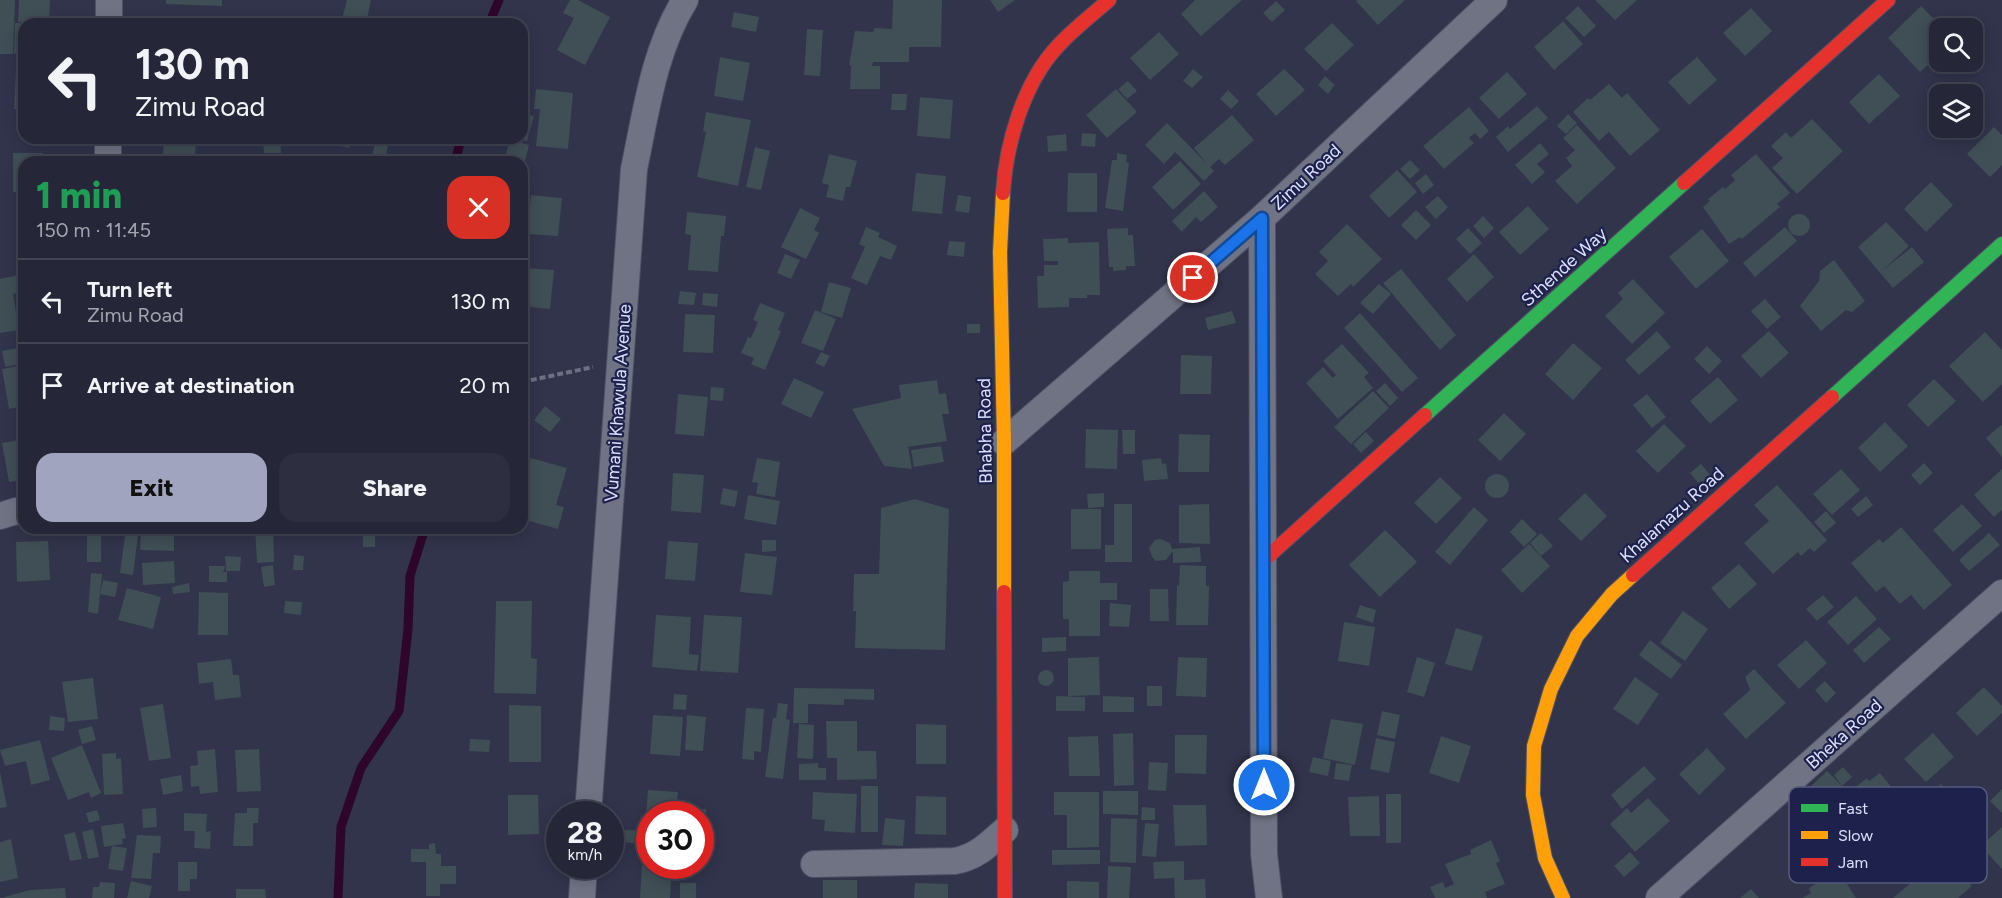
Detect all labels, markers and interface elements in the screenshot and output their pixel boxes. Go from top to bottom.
map controls [1929,18,1983,138]
button: search [1929,18,1983,72]
text: 130 m [135,39,250,90]
icon: left [36,42,114,120]
button: layers [1929,84,1983,138]
text: Zimu Road [135,90,265,123]
street label: Zimu Road [1267,139,1345,215]
text: 1 min [36,174,122,217]
button: close [447,176,510,239]
text: 150 m · 11:45 [36,218,151,242]
street label: Sthende Way [1517,222,1612,311]
pin [1167,252,1218,303]
icon: arrive [1176,261,1209,294]
text: Turn left [87,276,173,303]
icon: left [36,285,69,318]
text: 130 m [451,288,510,315]
text: Zimu Road [87,303,184,327]
street label: Vumani Khawula Avenue [600,303,636,503]
icon: arrive [36,369,69,402]
text: Arrive at destination [87,372,295,399]
text: 20 m [459,372,510,399]
street label: Bhabha Road [973,378,997,484]
button: Exit [36,453,267,522]
button: Share [279,453,510,522]
street label: Khalamazu Road [1615,462,1729,568]
street label: Bheka Road [1802,694,1886,774]
position arrow [1232,753,1296,817]
legend [1789,787,1987,883]
text: Fast [1838,799,1868,818]
speed limit sign: 30 [636,801,714,879]
text: 28 [567,814,603,851]
text: Slow [1838,826,1873,845]
text: km/h [568,846,602,864]
text: Jam [1838,853,1868,872]

